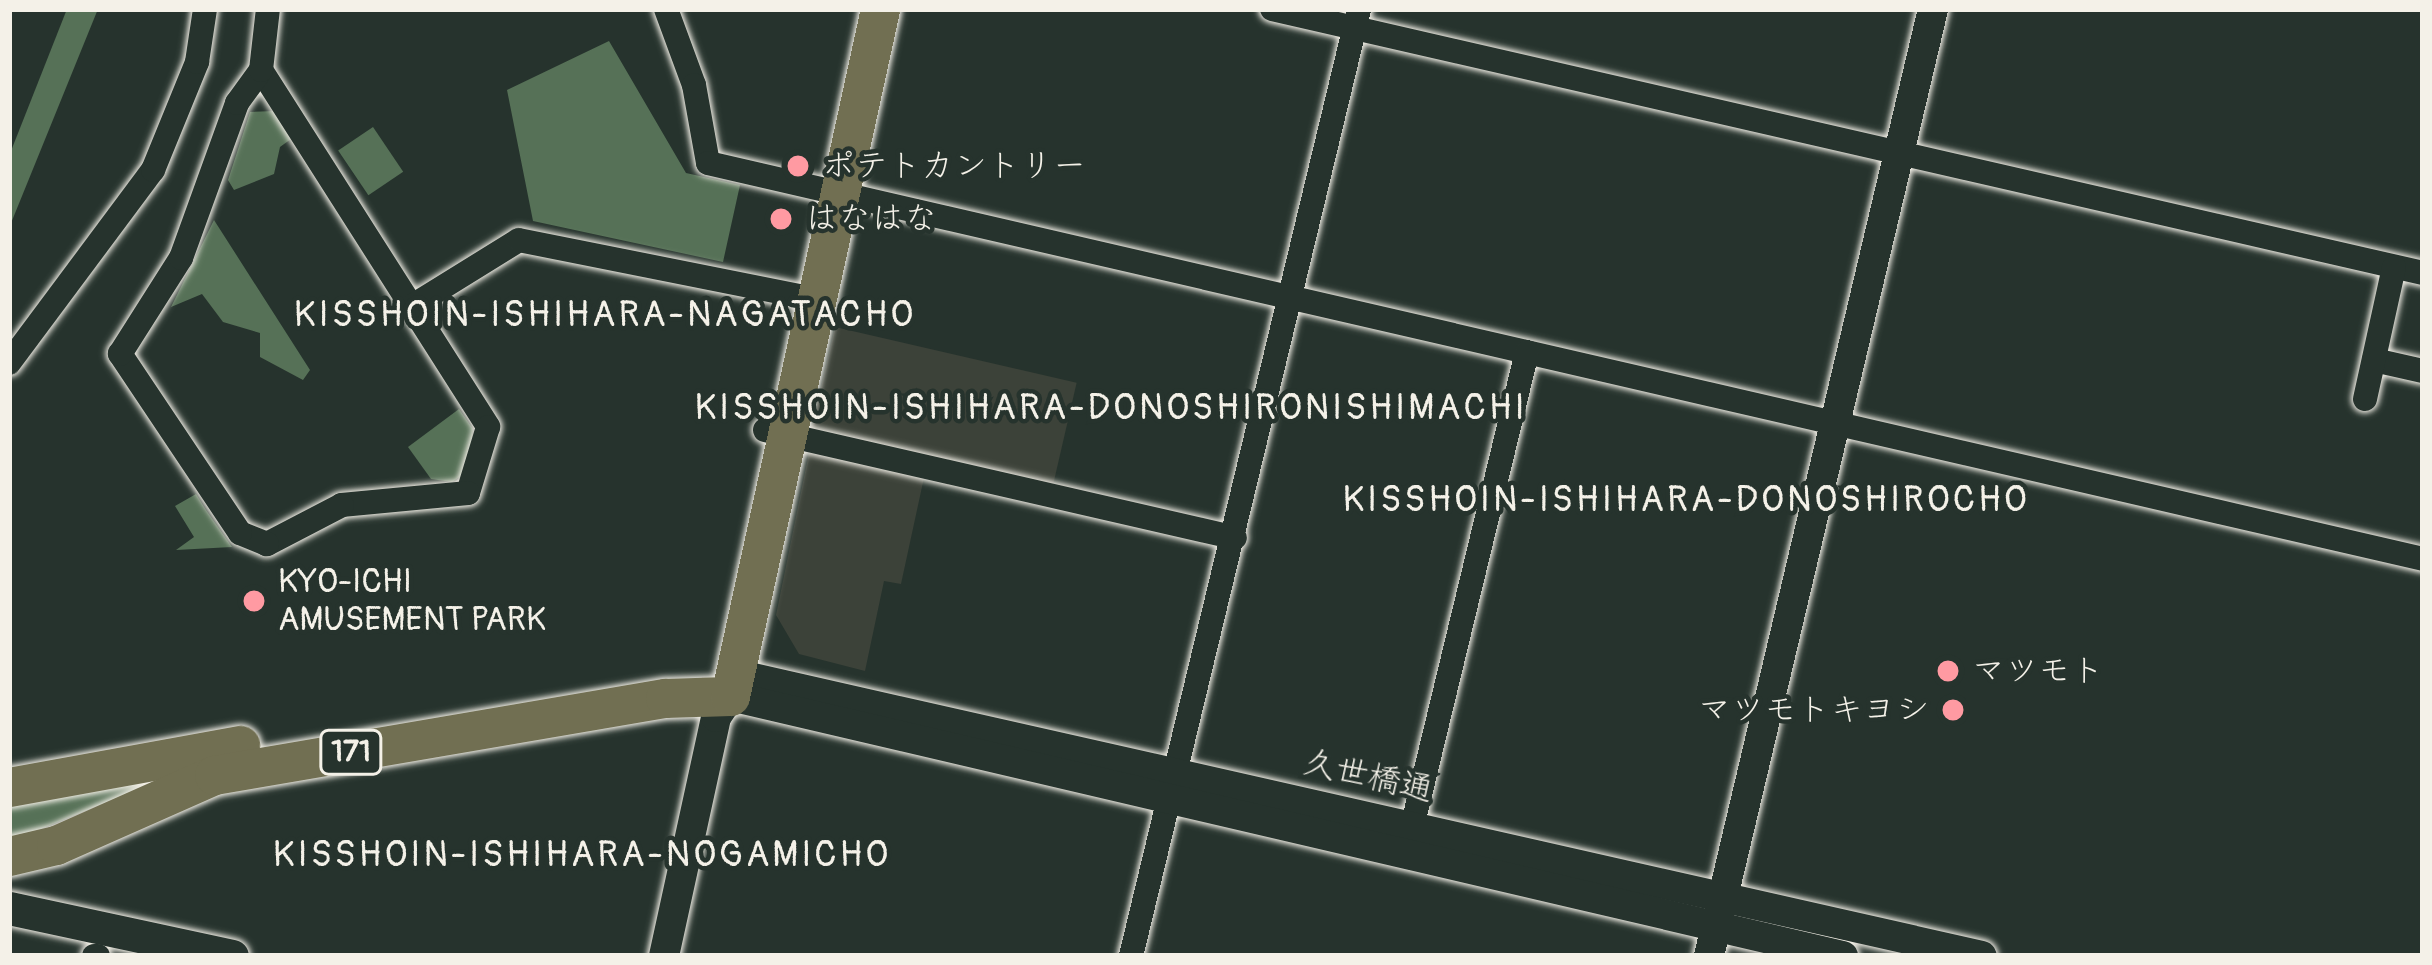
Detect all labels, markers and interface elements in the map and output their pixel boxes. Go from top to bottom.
place label: ポテトカントリー [822,146,1086,186]
marker: ポテトカントリー [785,153,811,179]
place label: はなはな [805,199,937,239]
marker: はなはな [768,206,794,232]
district label: KISSHOIN-ISHIHARA-NAGATACHO [294,293,916,337]
district label: KISSHOIN-ISHIHARA-DONOSHIRONISHIMACHI [694,386,1528,430]
district label: KISSHOIN-ISHIHARA-DONOSHIROCHO [1342,478,2030,522]
place label: KYO-ICHI AMUSEMENT PARK [278,562,546,640]
marker: KYO-ICHI AMUSEMENT PARK [241,588,267,614]
place label: マツモト [1972,651,2104,691]
marker: マツモト [1935,658,1961,684]
place label: マツモトキヨシ [1698,690,1929,730]
marker: マツモトキヨシ [1940,697,1966,723]
road number: 171 [318,728,384,776]
street label: 久世橋通 [1299,742,1437,810]
district label: KISSHOIN-ISHIHARA-NOGAMICHO [273,833,891,877]

